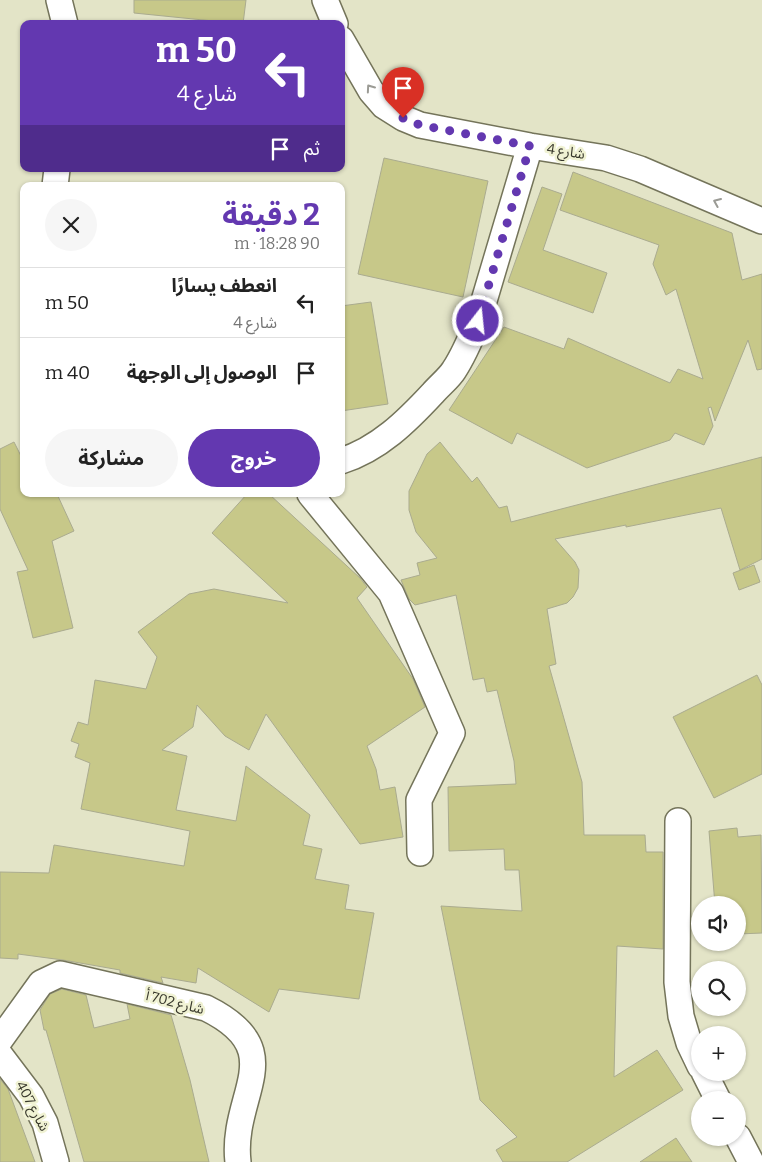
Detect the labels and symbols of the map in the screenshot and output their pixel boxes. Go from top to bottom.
pin [382,67,424,118]
one-way arrow [367,84,376,94]
street label: شارع 4 [545,140,586,165]
one-way arrow [713,197,722,208]
position arrow [451,294,503,346]
street label: شارع 702 أ [143,986,206,1020]
street label: شارع 407 [11,1078,53,1135]

